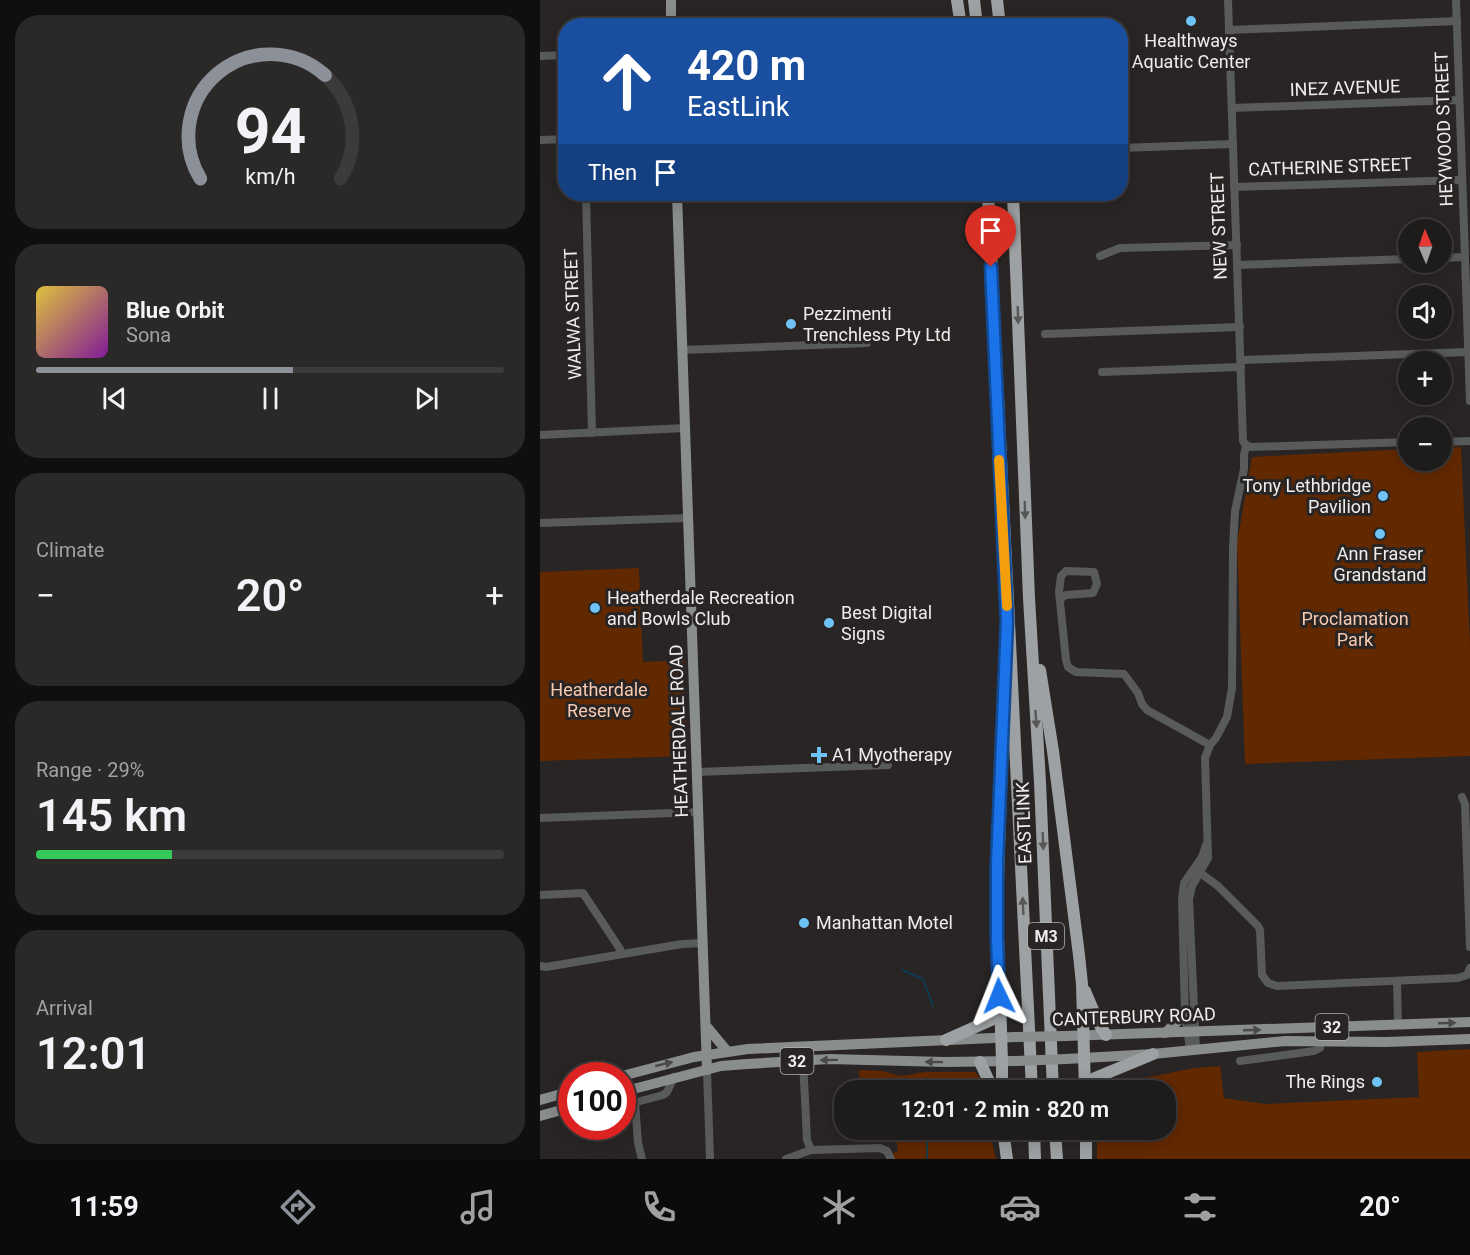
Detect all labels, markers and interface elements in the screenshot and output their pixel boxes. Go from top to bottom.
marker: Healthways Aquatic Center [1184,14,1198,28]
place label: Healthways Aquatic Center [1132,30,1250,72]
text: 420 m [687,41,806,90]
icon: ahead [588,42,666,120]
street label: HEYWOOD STREET [1430,51,1457,207]
street label: INEZ AVENUE [1289,75,1401,100]
text: EastLink [687,91,790,123]
text: 94 [234,95,306,168]
street label: CATHERINE STREET [1248,153,1412,180]
icon: arrive [649,156,682,189]
text: Then [588,160,637,185]
text: km/h [245,164,295,189]
street label: NEW STREET [1206,172,1231,280]
pin [965,205,1016,267]
icon: arrive [974,214,1007,247]
north arrow [1398,219,1452,273]
map controls [1398,219,1452,471]
street label: WALWA STREET [560,248,585,380]
button: sound [1398,285,1452,339]
text: Blue Orbit [126,298,224,323]
place label: Pezzimenti Trenchless Pty Ltd [803,303,951,345]
one-way arrow [1013,305,1022,324]
marker: Pezzimenti Trenchless Pty Ltd [784,317,798,331]
text: Sona [126,323,171,347]
button: + [1398,351,1452,405]
icon: previous [98,382,131,415]
icon: pause [254,382,287,415]
icon: next [410,382,443,415]
button: − [1398,417,1452,471]
place label: Tony Lethbridge Pavilion [1243,475,1371,517]
marker: Tony Lethbridge Pavilion [1376,489,1390,503]
one-way arrow [1021,500,1030,519]
marker: Ann Fraser Grandstand [1373,527,1387,541]
text: Climate [36,538,104,562]
place label: Ann Fraser Grandstand [1334,543,1426,585]
text: 20° [236,569,304,622]
text: − [36,576,55,615]
text: + [485,576,504,615]
place label: Heatherdale Recreation and Bowls Club [607,587,795,629]
marker: Heatherdale Recreation and Bowls Club [588,601,602,615]
place label: Best Digital Signs [841,602,932,644]
park label: Proclamation Park [1301,608,1409,650]
marker: Best Digital Signs [822,616,836,630]
street label: HEATHERDALE ROAD [665,644,692,818]
park label: Heatherdale Reserve [550,679,648,721]
one-way arrow [1032,710,1041,729]
place label: A1 Myotherapy [832,744,953,765]
marker: A1 Myotherapy [810,746,828,764]
text: Range · 29% [36,758,144,782]
street label: EASTLINK [1012,781,1035,864]
text: 145 km [36,789,187,842]
one-way arrow [1038,831,1047,850]
one-way arrow [1019,897,1028,916]
place label: Manhattan Motel [816,912,953,933]
marker: Manhattan Motel [797,916,811,930]
road number: M3 [1028,923,1064,949]
position arrow [967,964,1031,1028]
text: Arrival [36,996,93,1020]
street label: CANTERBURY ROAD [1052,1003,1216,1030]
road number: 32 [1316,1014,1348,1040]
one-way arrow [1438,1018,1457,1027]
one-way arrow [1243,1025,1262,1034]
text: 12:01 [36,1027,151,1080]
road number: 32 [780,1048,814,1074]
one-way arrow [819,1055,838,1065]
one-way arrow [924,1057,943,1067]
one-way arrow [655,1058,674,1068]
speed limit sign: 100 [558,1062,636,1140]
place label: The Rings [1286,1071,1365,1092]
marker: The Rings [1370,1075,1384,1089]
text: 12:01 · 2 min · 820 m [901,1097,1109,1122]
icon: directions [277,1186,319,1228]
icon: music [457,1186,499,1228]
icon: phone [638,1186,680,1228]
icon: climate [818,1186,860,1228]
icon: car [999,1186,1041,1228]
icon: filters [1179,1186,1221,1228]
text: 11:59 [69,1191,139,1223]
text: 20° [1359,1191,1401,1223]

